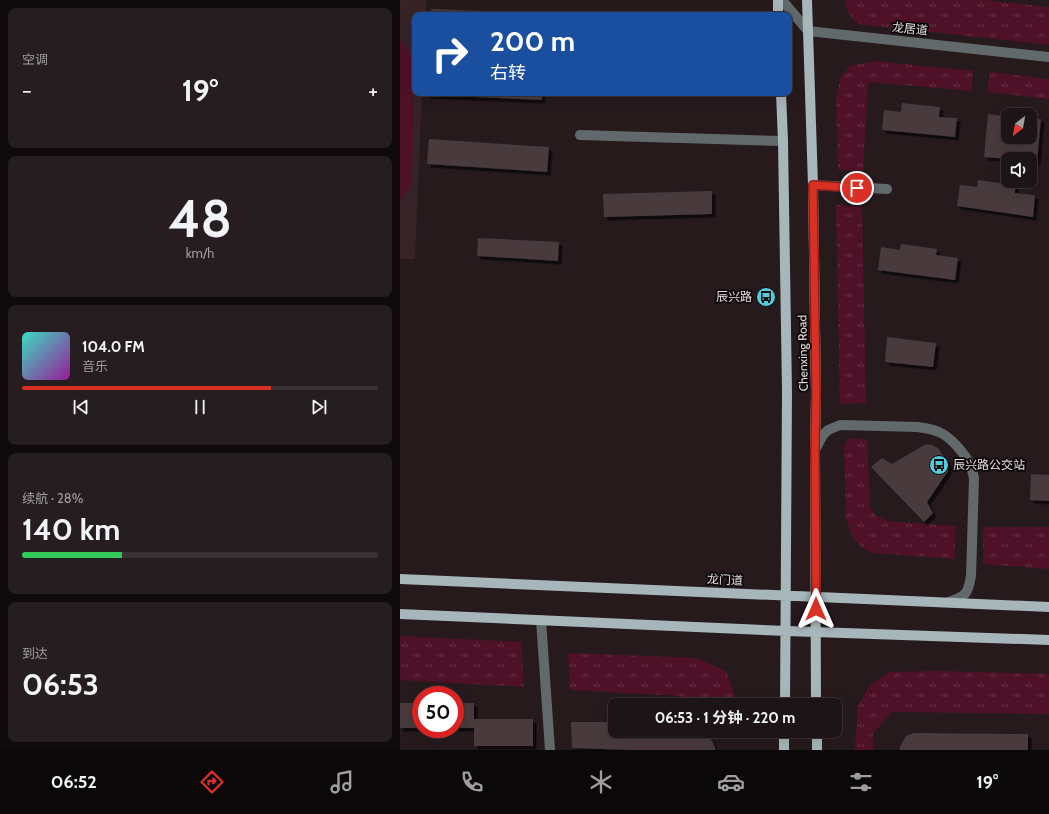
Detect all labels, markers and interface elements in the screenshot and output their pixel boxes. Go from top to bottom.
street label: 龙居道 [891,19,929,38]
text: 200 m [490,24,575,58]
icon: right [424,28,476,80]
text: 空调 [22,51,48,67]
text: 右转 [490,62,526,84]
text: 19° [182,72,218,109]
text: − [22,77,32,104]
text: + [368,77,378,104]
north arrow [1001,108,1037,144]
map controls [1001,108,1037,188]
button: sound [1001,152,1037,188]
pin [840,171,874,205]
icon: arrive [846,177,868,199]
text: 48 [168,187,232,250]
text: km/h [186,245,214,261]
bus stop icon: 辰兴路 [755,286,777,308]
place label: 辰兴路 [716,289,752,304]
street label: Chenxing Road [794,315,811,391]
text: 104.0 FM [82,338,145,356]
text: 音乐 [82,358,108,374]
icon: previous [70,396,92,418]
icon: pause [189,396,211,418]
icon: next [308,396,330,418]
bus stop icon: 辰兴路公交站 [928,454,950,476]
place label: 辰兴路公交站 [953,457,1025,472]
text: 续航 · 28% [22,490,83,506]
text: 140 km [22,511,120,548]
street label: 龙门道 [707,571,743,588]
position arrow [795,588,837,630]
text: 到达 [22,645,48,661]
text: 06:53 [22,666,99,703]
speed limit sign: 50 [412,686,464,738]
text: 06:53 · 1 分钟 · 220 m [655,709,795,727]
icon: directions [198,768,226,796]
icon: music [328,768,356,796]
icon: phone [458,768,486,796]
icon: climate [587,768,615,796]
icon: car [717,768,745,796]
icon: filters [847,768,875,796]
text: 06:52 [51,771,97,793]
text: 19° [976,771,998,793]

